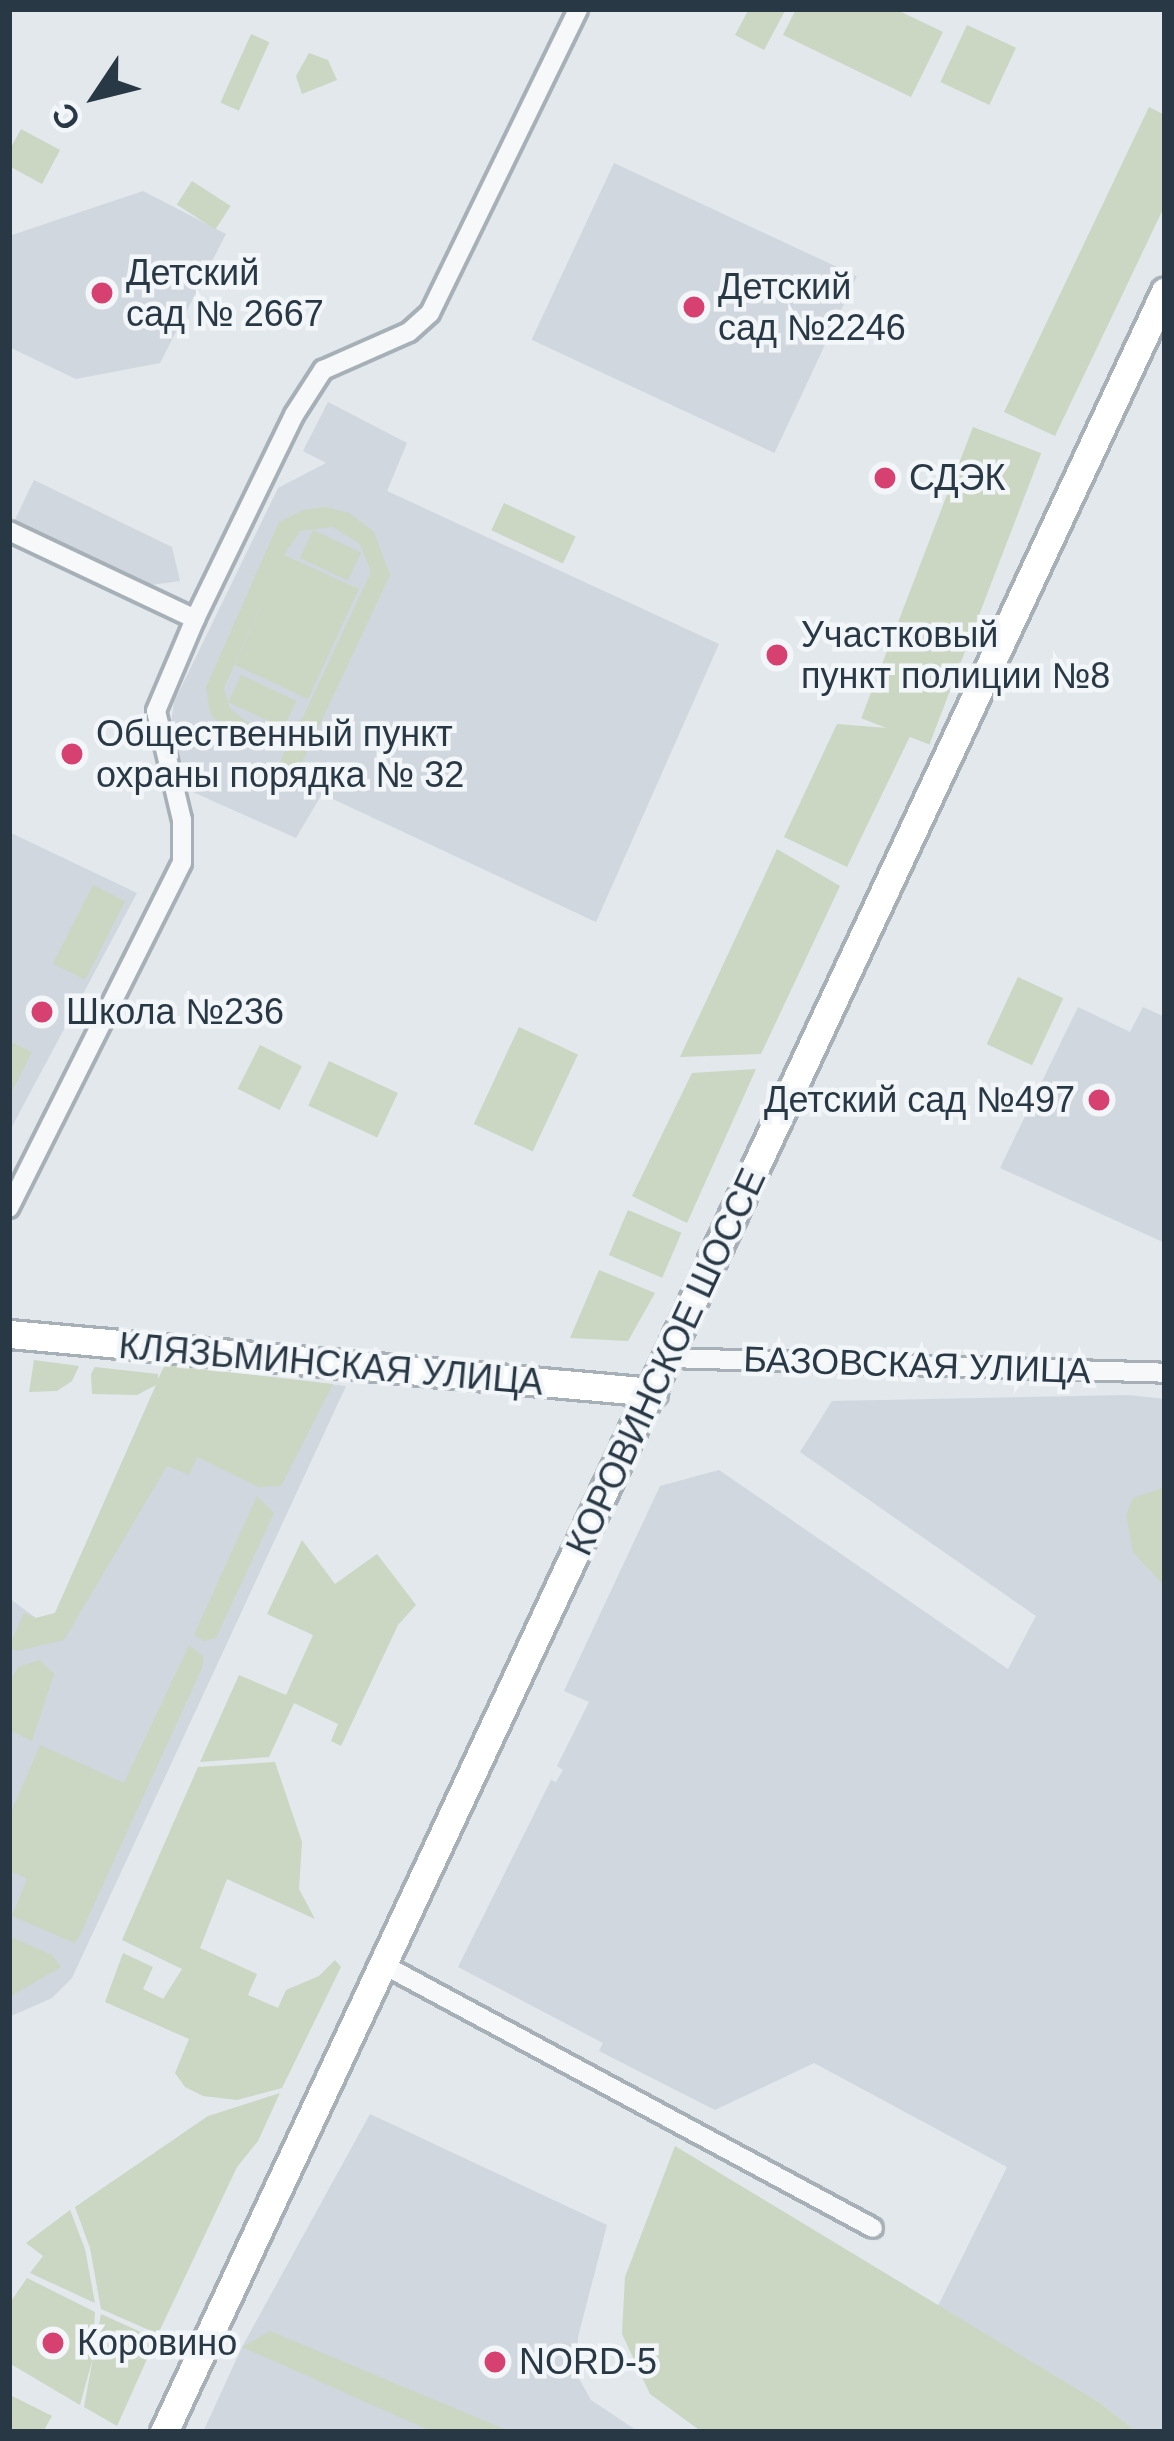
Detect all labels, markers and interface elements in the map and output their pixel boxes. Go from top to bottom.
north arrow [36,36,156,156]
text: С [44,97,88,137]
place label: Детский сад № 2667 [126,250,324,335]
place label: Детский сад №2246 [718,264,906,349]
marker: Детский сад № 2667 [89,280,115,306]
marker: Детский сад №2246 [681,294,707,320]
place label: СДЭК [909,456,1005,500]
marker: СДЭК [872,465,898,491]
place label: Участковый пункт полиции №8 [801,612,1110,697]
marker: Участковый пункт полиции №8 [764,642,790,668]
place label: Общественный пункт охраны порядка № 32 [96,711,464,796]
marker: Общественный пункт охраны порядка № 32 [59,741,85,767]
place label: Школа №236 [66,990,284,1034]
marker: Школа №236 [29,999,55,1025]
place label: Детский сад №497 [764,1078,1075,1122]
marker: Детский сад №497 [1086,1087,1112,1113]
street label: КОРОВИНСКОЕ ШОССЕ [557,1162,775,1562]
street label: КЛЯЗЬМИНСКАЯ УЛИЦА [117,1324,545,1404]
street label: БАЗОВСКАЯ УЛИЦА [743,1337,1091,1393]
place label: Коровино [77,2321,237,2365]
marker: Коровино [40,2330,66,2356]
place label: NORD-5 [519,2340,657,2384]
marker: NORD-5 [482,2349,508,2375]

